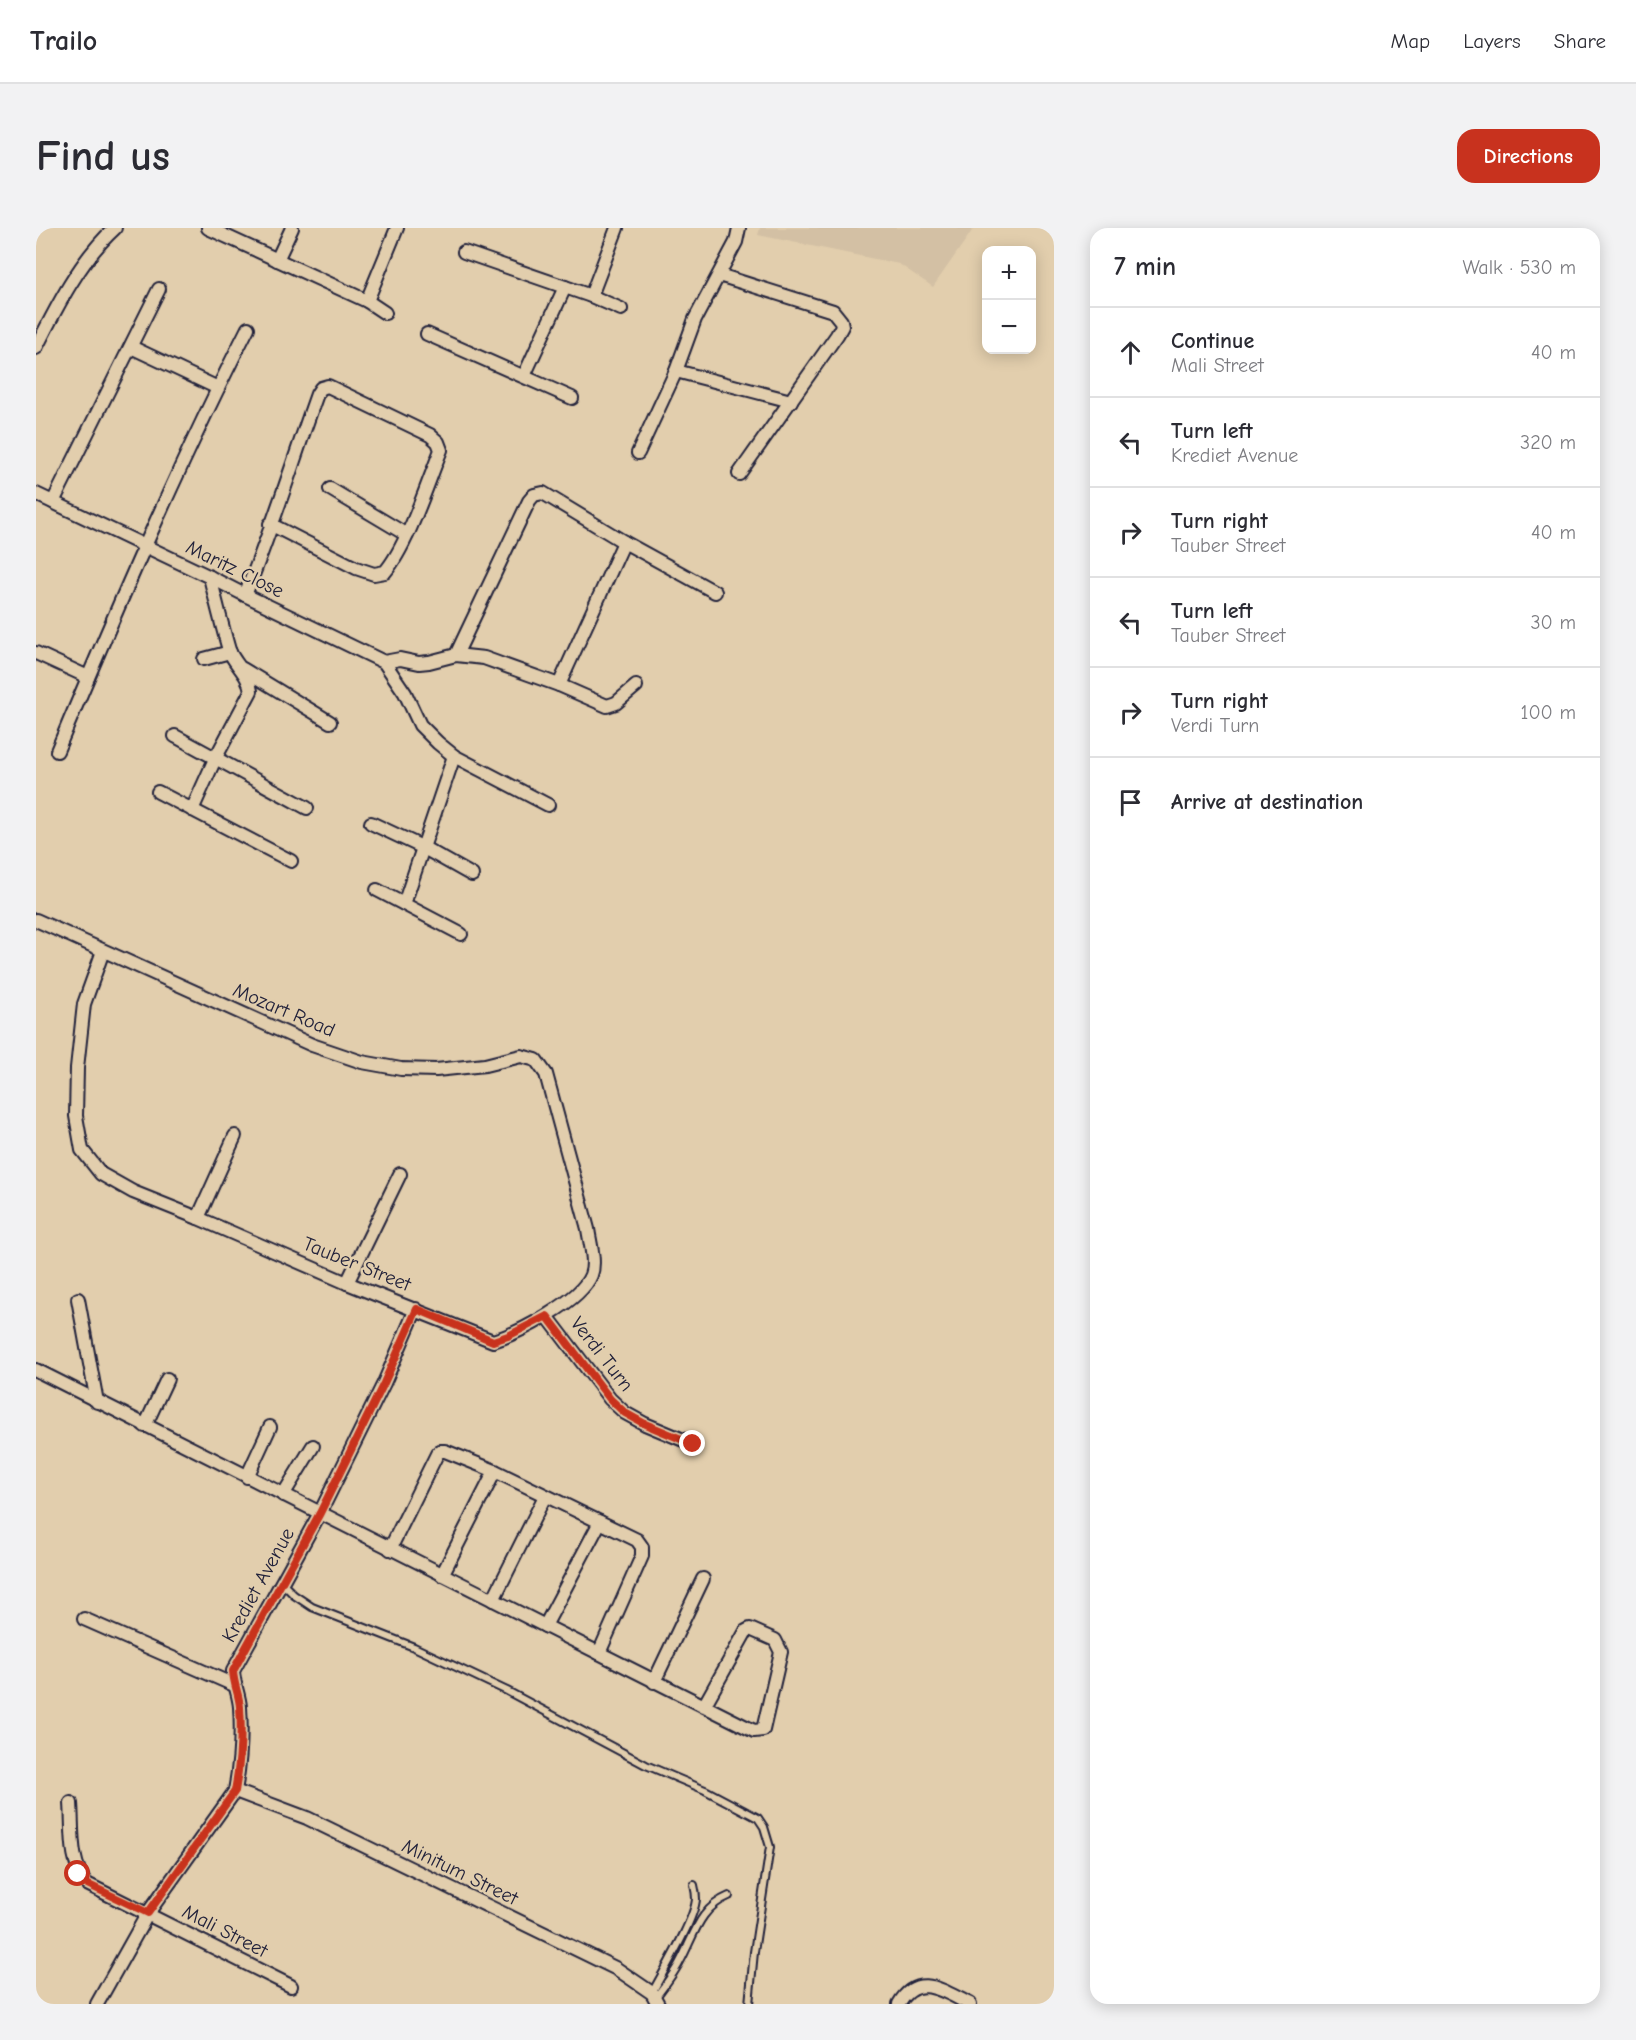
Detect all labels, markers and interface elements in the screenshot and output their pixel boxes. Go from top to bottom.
text: Trailo [30,25,97,57]
text: Map [1391,29,1430,53]
text: Layers [1463,29,1521,53]
text: Share [1554,29,1606,53]
button: Directions [1457,129,1600,183]
text: Find us [36,132,170,181]
map controls [982,246,1036,354]
button: + [982,246,1036,300]
text: 7 min [1114,252,1176,282]
text: Walk · 530 m [1462,256,1576,279]
button: − [982,300,1036,354]
text: Continue [1171,328,1254,354]
icon: ahead [1114,336,1147,369]
text: 40 m [1531,341,1576,364]
text: Mali Street [1171,354,1264,377]
text: Turn left [1171,418,1253,444]
icon: left [1114,426,1147,459]
text: 320 m [1520,431,1576,454]
text: Krediet Avenue [1171,444,1298,467]
text: Turn right [1171,508,1268,534]
icon: right [1114,516,1147,549]
text: 40 m [1531,521,1576,544]
text: Tauber Street [1171,534,1286,557]
street label: Maritz Close [182,535,288,603]
text: Turn left [1171,598,1253,624]
icon: left [1114,606,1147,639]
text: 30 m [1530,611,1576,634]
text: Tauber Street [1171,624,1286,647]
text: Turn right [1171,688,1268,714]
icon: right [1114,696,1147,729]
text: 100 m [1521,701,1576,724]
text: Verdi Turn [1171,714,1259,737]
icon: arrive [1114,786,1147,819]
text: Arrive at destination [1171,789,1363,815]
street label: Mozart Road [229,978,339,1042]
street label: Tauber Street [300,1232,416,1297]
street label: Verdi Turn [566,1312,638,1396]
route end [679,1430,705,1456]
street label: Krediet Avenue [217,1524,299,1646]
street label: Minitum Street [398,1834,523,1911]
route start [64,1860,90,1886]
street label: Mali Street [178,1900,273,1963]

